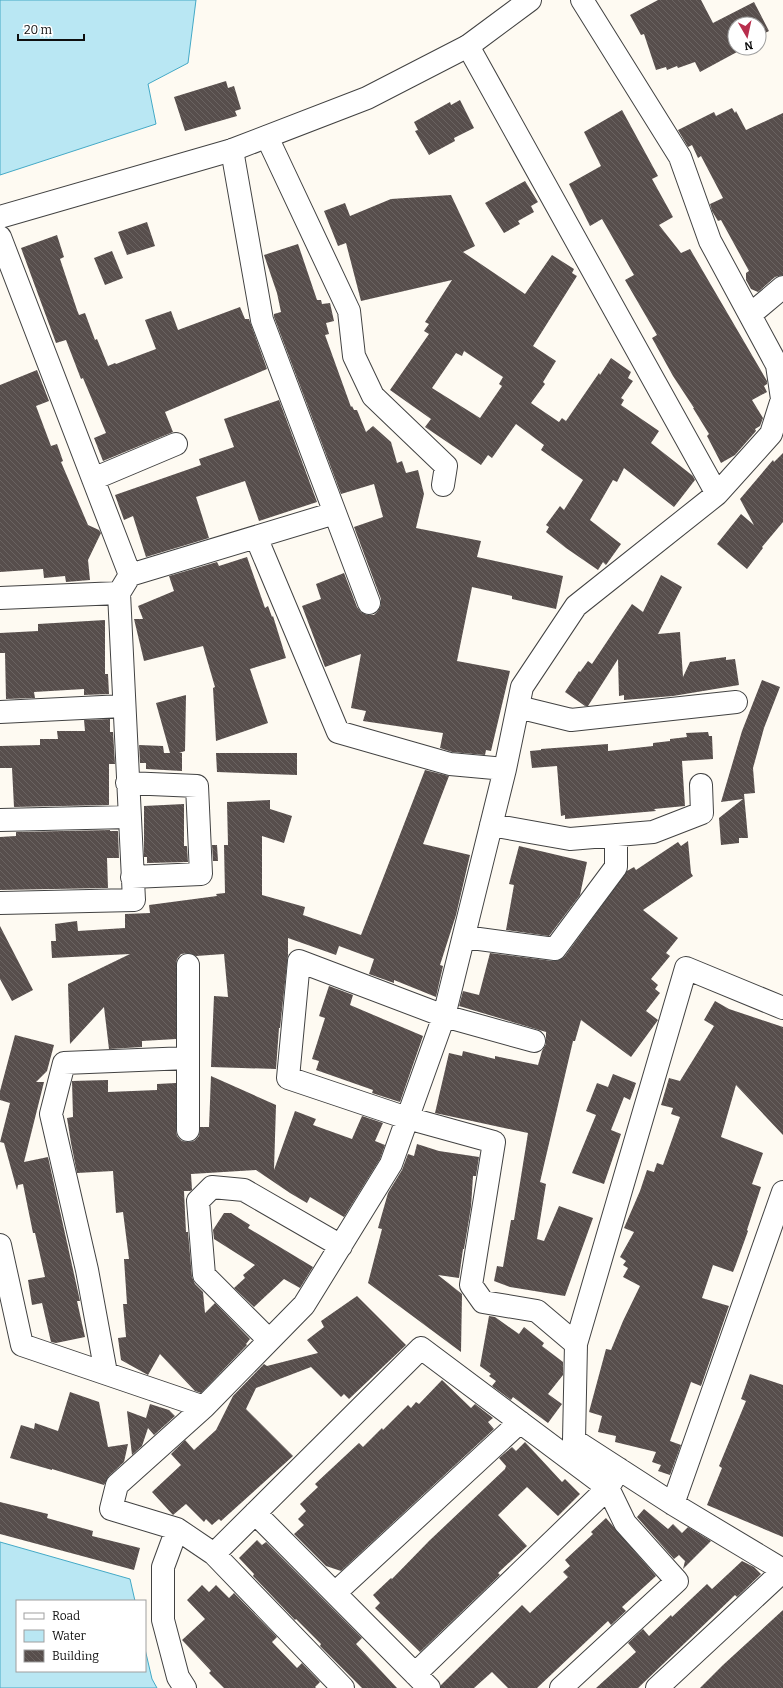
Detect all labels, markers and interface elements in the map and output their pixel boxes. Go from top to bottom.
scale bar [18,16,84,42]
north arrow [727,16,767,56]
text: 20 m [24,23,53,37]
text: N [743,38,754,53]
legend [16,1600,146,1672]
text: Road [52,1609,80,1623]
text: Water [52,1629,87,1643]
text: Building [52,1649,99,1663]

